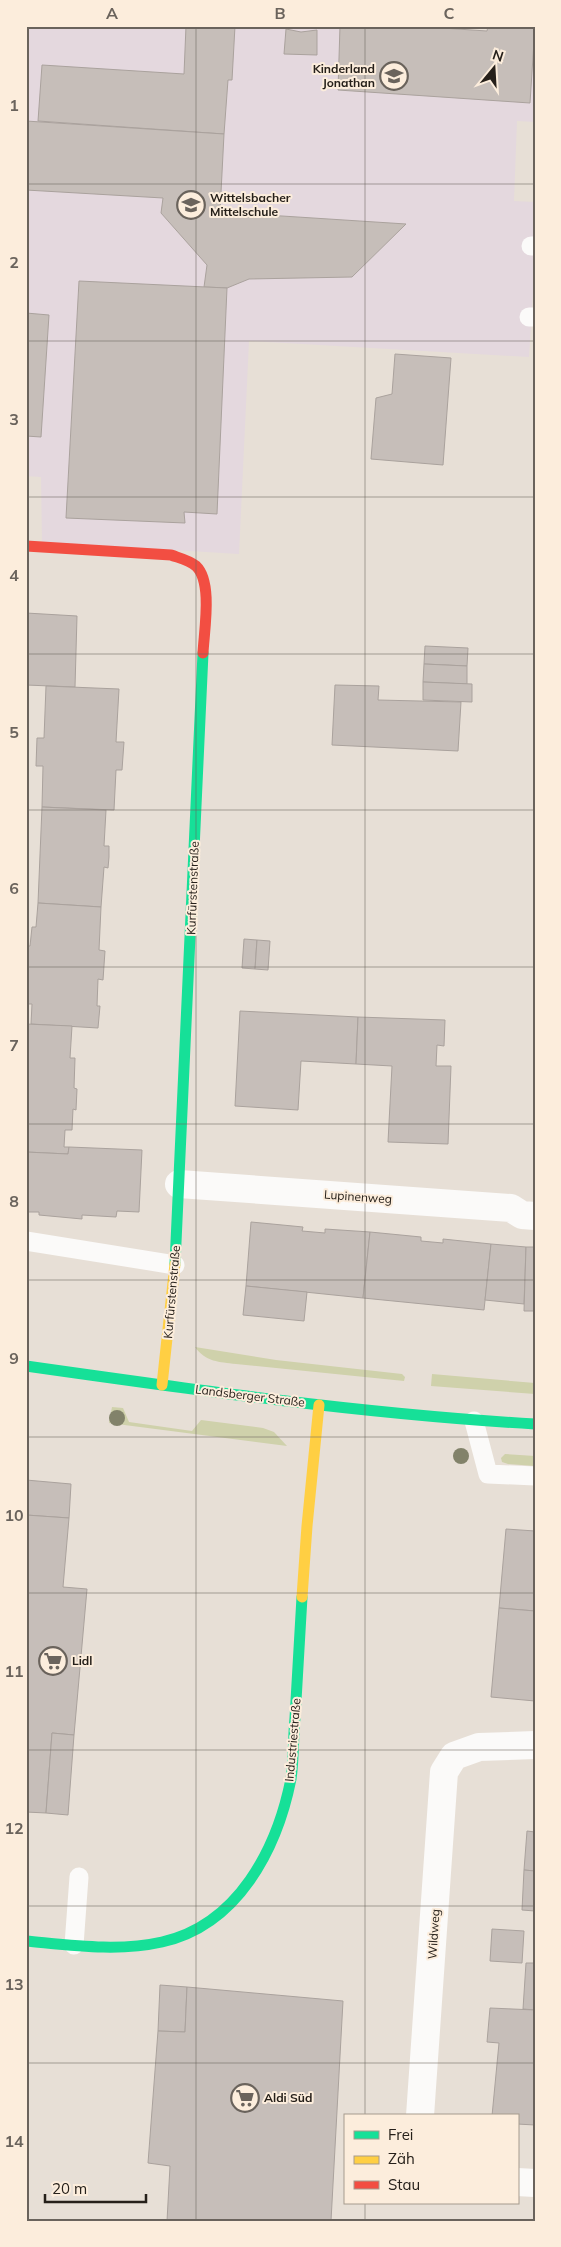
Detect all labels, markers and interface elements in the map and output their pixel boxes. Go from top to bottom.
text: A [106,3,118,23]
text: B [274,3,286,23]
text: C [444,3,455,23]
north arrow [468,42,518,92]
text: N [490,45,506,66]
place label: Kinderland Jonathan [313,61,375,90]
school or university icon: Kinderland Jonathan [379,61,409,91]
text: 1 [9,95,19,115]
school or university icon: Wittelsbacher Mittelschule [176,190,206,220]
place label: Wittelsbacher Mittelschule [210,190,291,219]
text: 2 [9,252,19,272]
text: 3 [9,409,19,429]
text: 4 [9,565,19,585]
text: 5 [9,722,19,742]
street label: Kurfürstenstraße [183,841,202,935]
text: 6 [9,878,19,898]
text: 7 [9,1035,19,1055]
street label: Lupinenweg [324,1187,392,1206]
text: 8 [9,1191,19,1211]
street label: Kurfürstenstraße [160,1245,183,1339]
text: 9 [9,1348,19,1368]
street label: Landsberger Straße [194,1381,306,1410]
text: 10 [4,1505,24,1525]
supermarket icon: Lidl [38,1646,68,1676]
place label: Lidl [72,1653,92,1668]
text: 11 [4,1661,24,1681]
street label: Industriestraße [281,1698,304,1782]
text: 12 [4,1818,24,1838]
street label: Wildweg [424,1908,443,1960]
text: 13 [4,1974,24,1994]
supermarket icon: Aldi Süd [230,2083,260,2113]
place label: Aldi Süd [264,2090,312,2105]
legend [344,2114,518,2204]
text: Frei [388,2125,413,2144]
text: 14 [4,2131,24,2151]
text: Zäh [388,2149,415,2168]
scale bar [45,2172,146,2204]
text: Stau [388,2175,420,2194]
text: 20 m [52,2179,87,2198]

